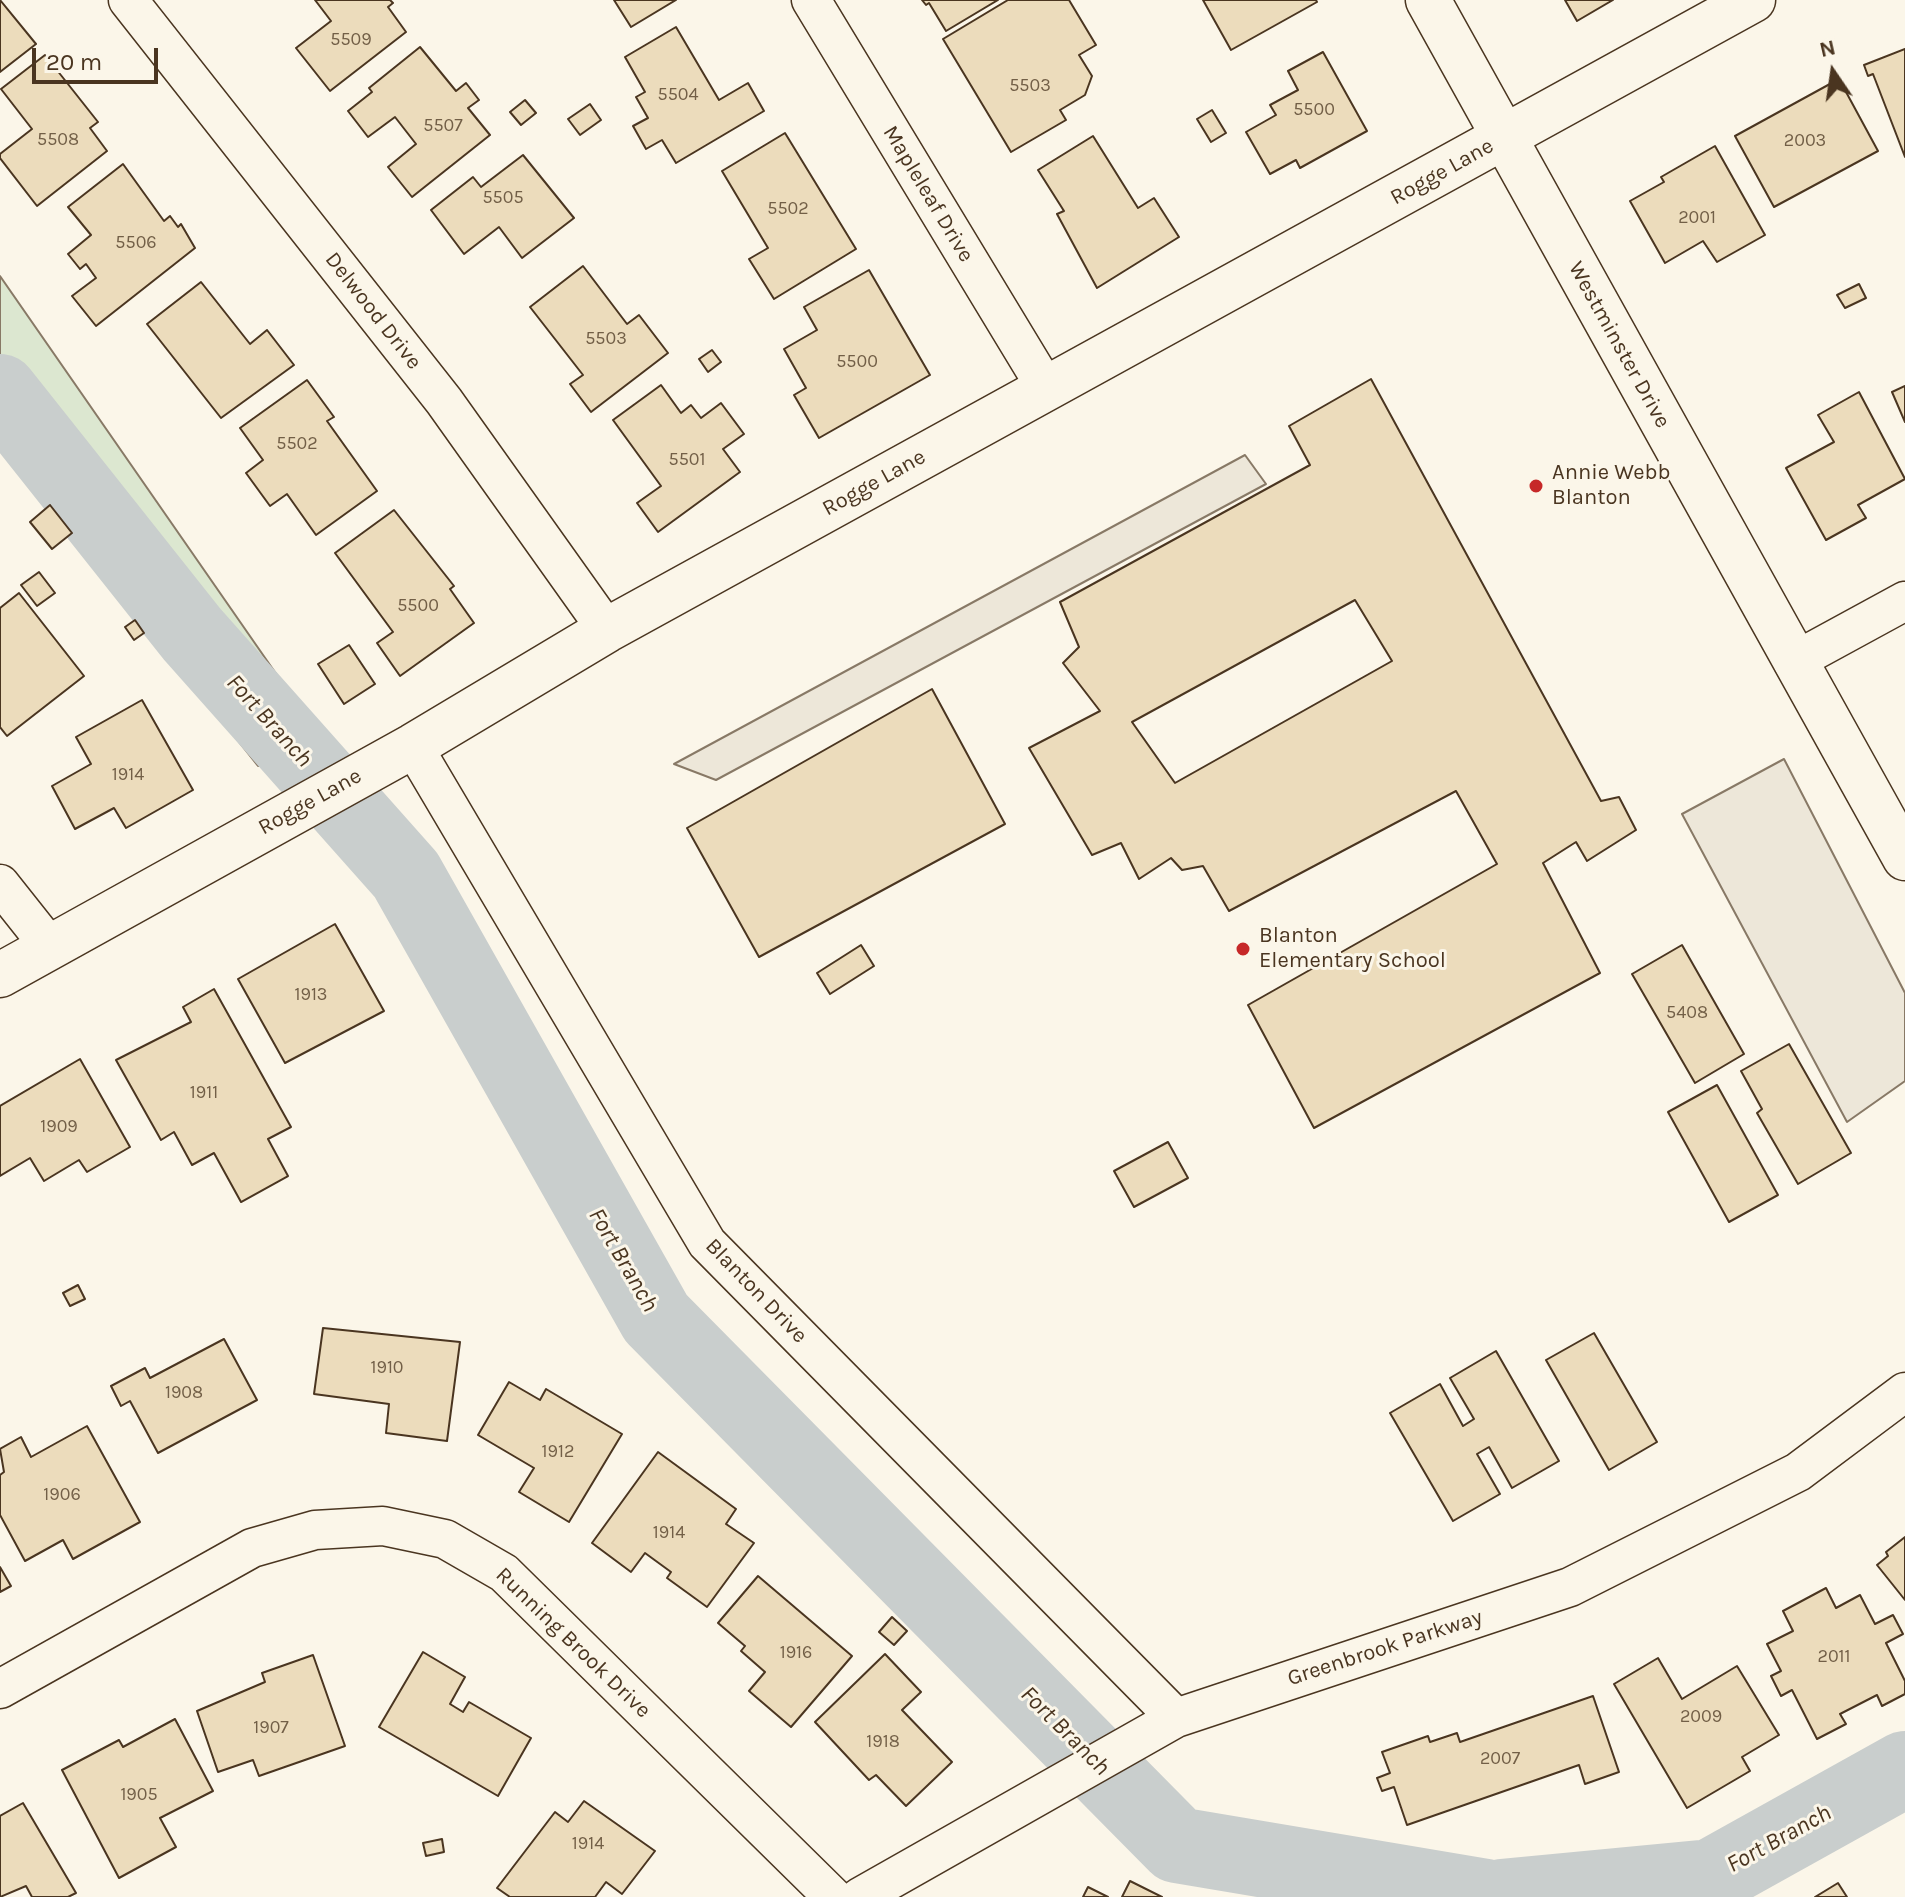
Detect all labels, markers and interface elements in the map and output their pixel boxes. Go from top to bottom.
house number: 5509 [330,29,372,51]
scale bar [36,32,162,82]
north arrow [1793,32,1873,112]
text: N [1817,34,1838,63]
text: 20 m [46,48,102,76]
house number: 5503 [1009,75,1051,97]
house number: 5504 [657,84,699,106]
house number: 5500 [1293,99,1335,121]
house number: 5507 [423,115,463,137]
street label: Mapleleaf Drive [877,121,979,267]
house number: 5508 [37,129,79,151]
house number: 2003 [1784,130,1826,152]
street label: Rogge Lane [1386,133,1498,211]
house number: 5505 [482,187,524,209]
house number: 5502 [767,198,809,220]
house number: 2001 [1678,207,1716,229]
house number: 5506 [115,232,157,254]
street label: Delwood Drive [319,247,427,375]
street label: Westminster Drive [1562,257,1676,433]
house number: 5503 [585,328,627,350]
house number: 5500 [836,351,878,373]
house number: 5502 [276,433,318,455]
street label: Rogge Lane [818,444,930,522]
house number: 5501 [669,449,705,471]
place label: Annie Webb Blanton [1552,460,1671,512]
marker: Annie Webb Blanton [1527,477,1545,495]
house number: 5500 [397,595,439,617]
water label: Fort Branch [220,669,318,773]
street label: Rogge Lane [254,763,366,841]
house number: 1914 [112,764,144,786]
place label: Blanton Elementary School [1259,923,1446,974]
marker: Blanton Elementary School [1234,940,1252,958]
house number: 1913 [295,984,327,1006]
house number: 5408 [1666,1002,1708,1024]
house number: 1911 [190,1082,218,1104]
house number: 1909 [40,1116,78,1138]
water label: Fort Branch [582,1203,664,1317]
street label: Blanton Drive [699,1233,813,1349]
house number: 1910 [370,1357,404,1379]
house number: 1908 [165,1382,203,1404]
house number: 1912 [542,1441,574,1463]
house number: 1906 [43,1484,81,1506]
house number: 1914 [653,1522,685,1544]
street label: Running Brook Drive [490,1562,656,1724]
street label: Greenbrook Parkway [1284,1604,1486,1692]
house number: 1916 [780,1642,812,1664]
house number: 2011 [1817,1646,1851,1668]
water label: Fort Branch [1014,1680,1116,1782]
house number: 2009 [1680,1706,1722,1728]
house number: 1907 [253,1717,289,1739]
house number: 1918 [866,1731,900,1753]
house number: 2007 [1480,1748,1520,1770]
house number: 1905 [120,1784,158,1806]
water label: Fort Branch [1722,1799,1836,1879]
house number: 1914 [572,1833,604,1855]

